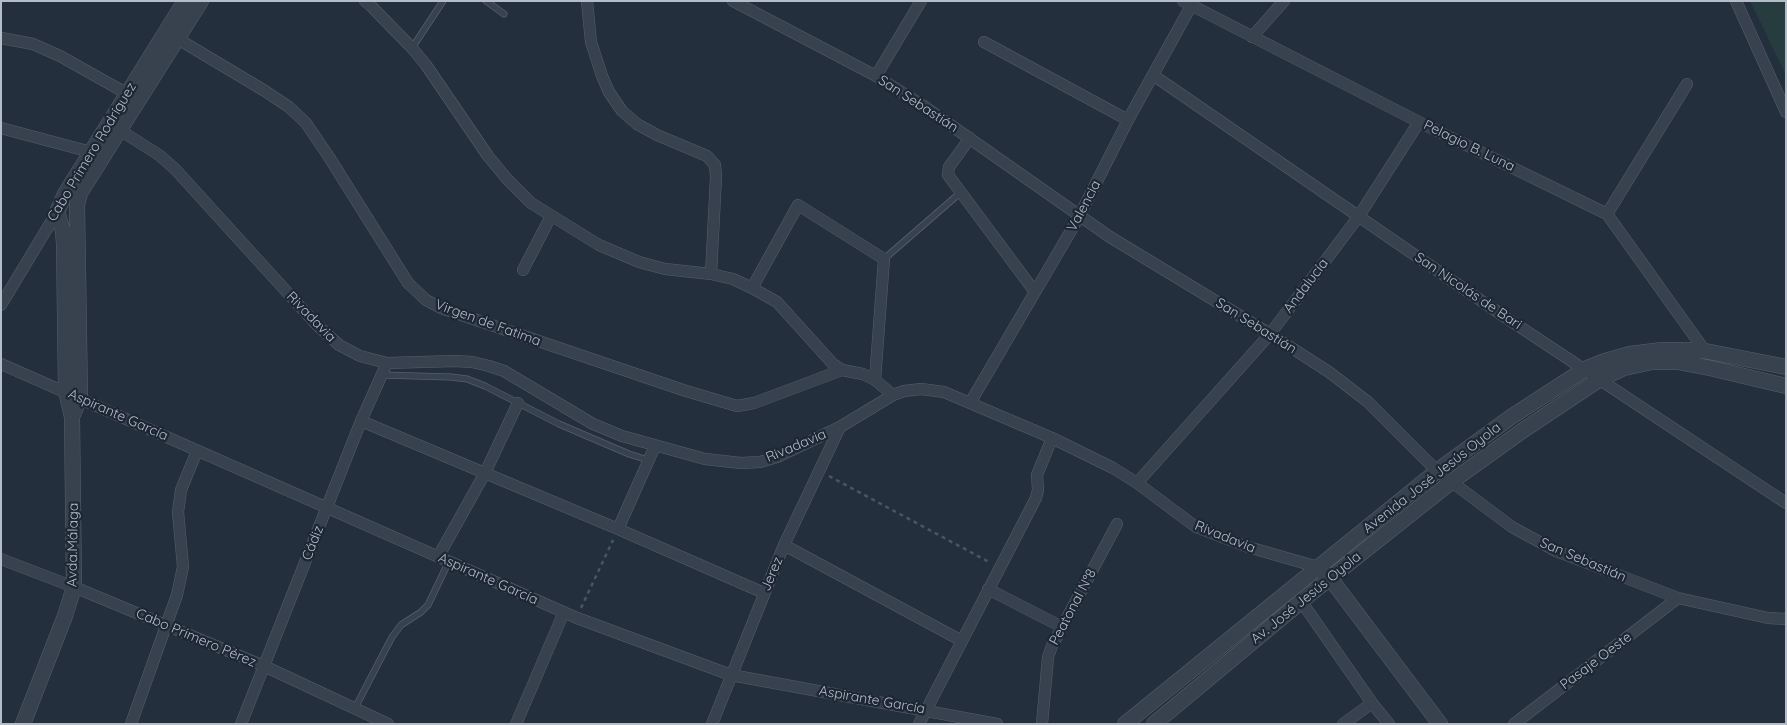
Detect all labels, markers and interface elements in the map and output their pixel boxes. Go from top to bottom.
street label: San Sebastián [875,72,961,136]
street label: Cabo Primero Rodríguez [44,80,140,224]
street label: Pelagio B. Luna [1421,117,1517,175]
street label: Valencia [1064,178,1104,234]
street label: San Nicolás de Bari [1411,249,1525,333]
street label: Andalucía [1280,255,1332,317]
street label: Rivadavia [283,288,339,346]
street label: San Sebastián [1213,295,1299,357]
street label: Virgen de Fatima [433,296,543,350]
street label: Aspirante García [65,385,171,445]
street label: Avenida José Jesús Oyola [1360,419,1504,537]
street label: Rivadavia [763,426,829,466]
street label: Avda.Málaga [64,503,82,587]
street label: Rivadavia [1192,517,1258,557]
street label: Cádiz [299,523,327,563]
street label: San Sebastián [1537,534,1629,586]
street label: Av. José Jesús Oyola [1248,548,1364,648]
street label: Aspirante García [435,549,541,609]
street label: Jerez [757,554,787,594]
street label: Peatonal N°8 [1046,566,1100,648]
street label: Cabo Primero Pérez [133,605,259,671]
street label: Pasaje Oeste [1557,629,1635,693]
street label: Aspirante García [818,682,926,718]

